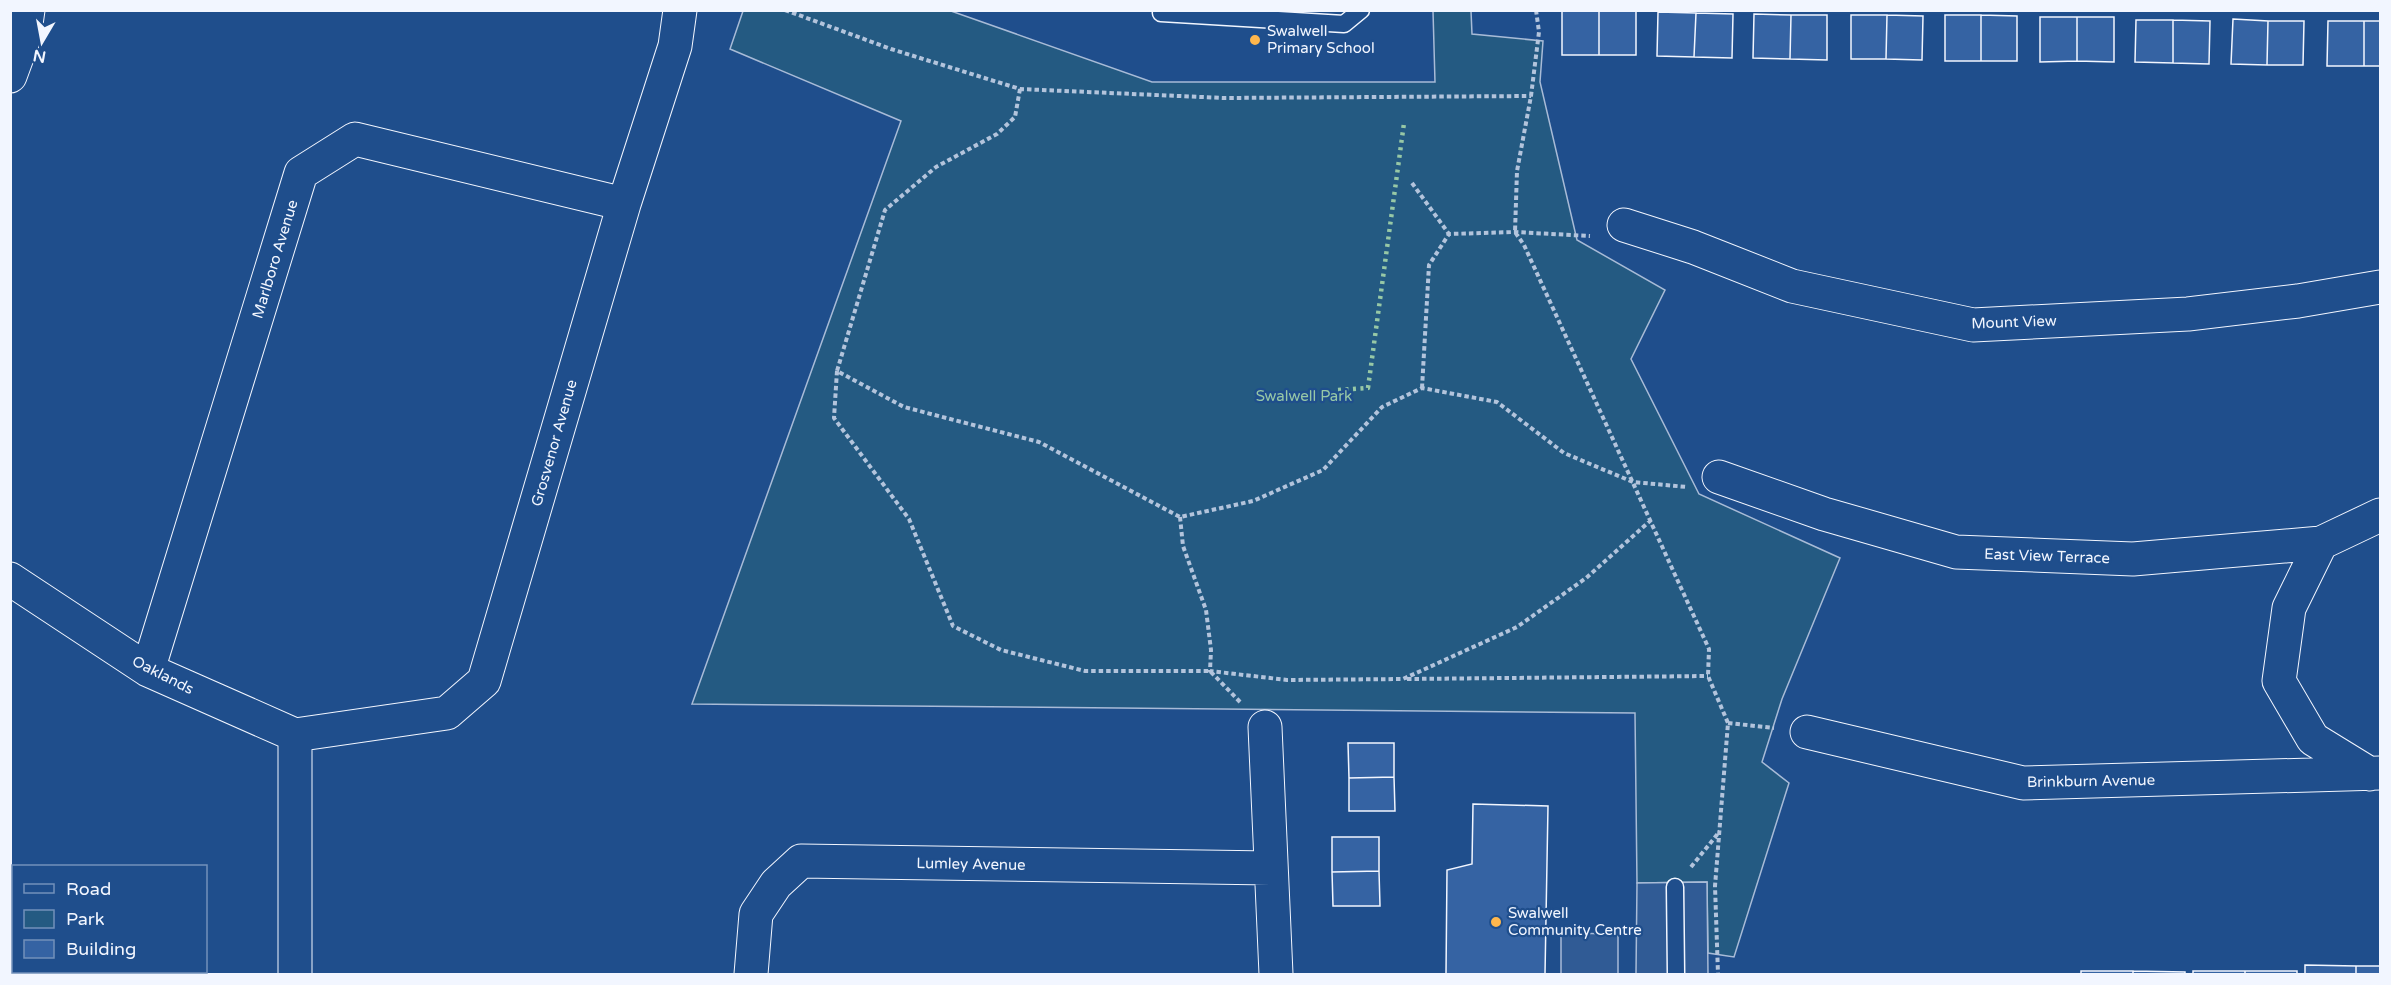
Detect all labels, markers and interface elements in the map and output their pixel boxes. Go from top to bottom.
north arrow [12,12,72,72]
place label: Swalwell Primary School [1267,22,1375,57]
marker: Swalwell Primary School [1248,33,1262,47]
text: N [32,45,48,67]
street label: Marlboro Avenue [248,197,302,321]
street label: Mount View [1971,312,2057,332]
street label: Grosvenor Avenue [527,378,581,508]
park label: Swalwell Park [1256,387,1352,405]
street label: East View Terrace [1984,545,2110,567]
street label: Oaklands [129,652,197,698]
street label: Brinkburn Avenue [2027,771,2155,791]
street label: Lumley Avenue [916,854,1026,874]
legend [12,865,207,973]
text: Road [66,878,111,900]
place label: Swalwell Community Centre [1508,904,1642,939]
text: Park [66,908,105,930]
marker: Swalwell Community Centre [1489,915,1503,929]
text: Building [66,938,136,960]

